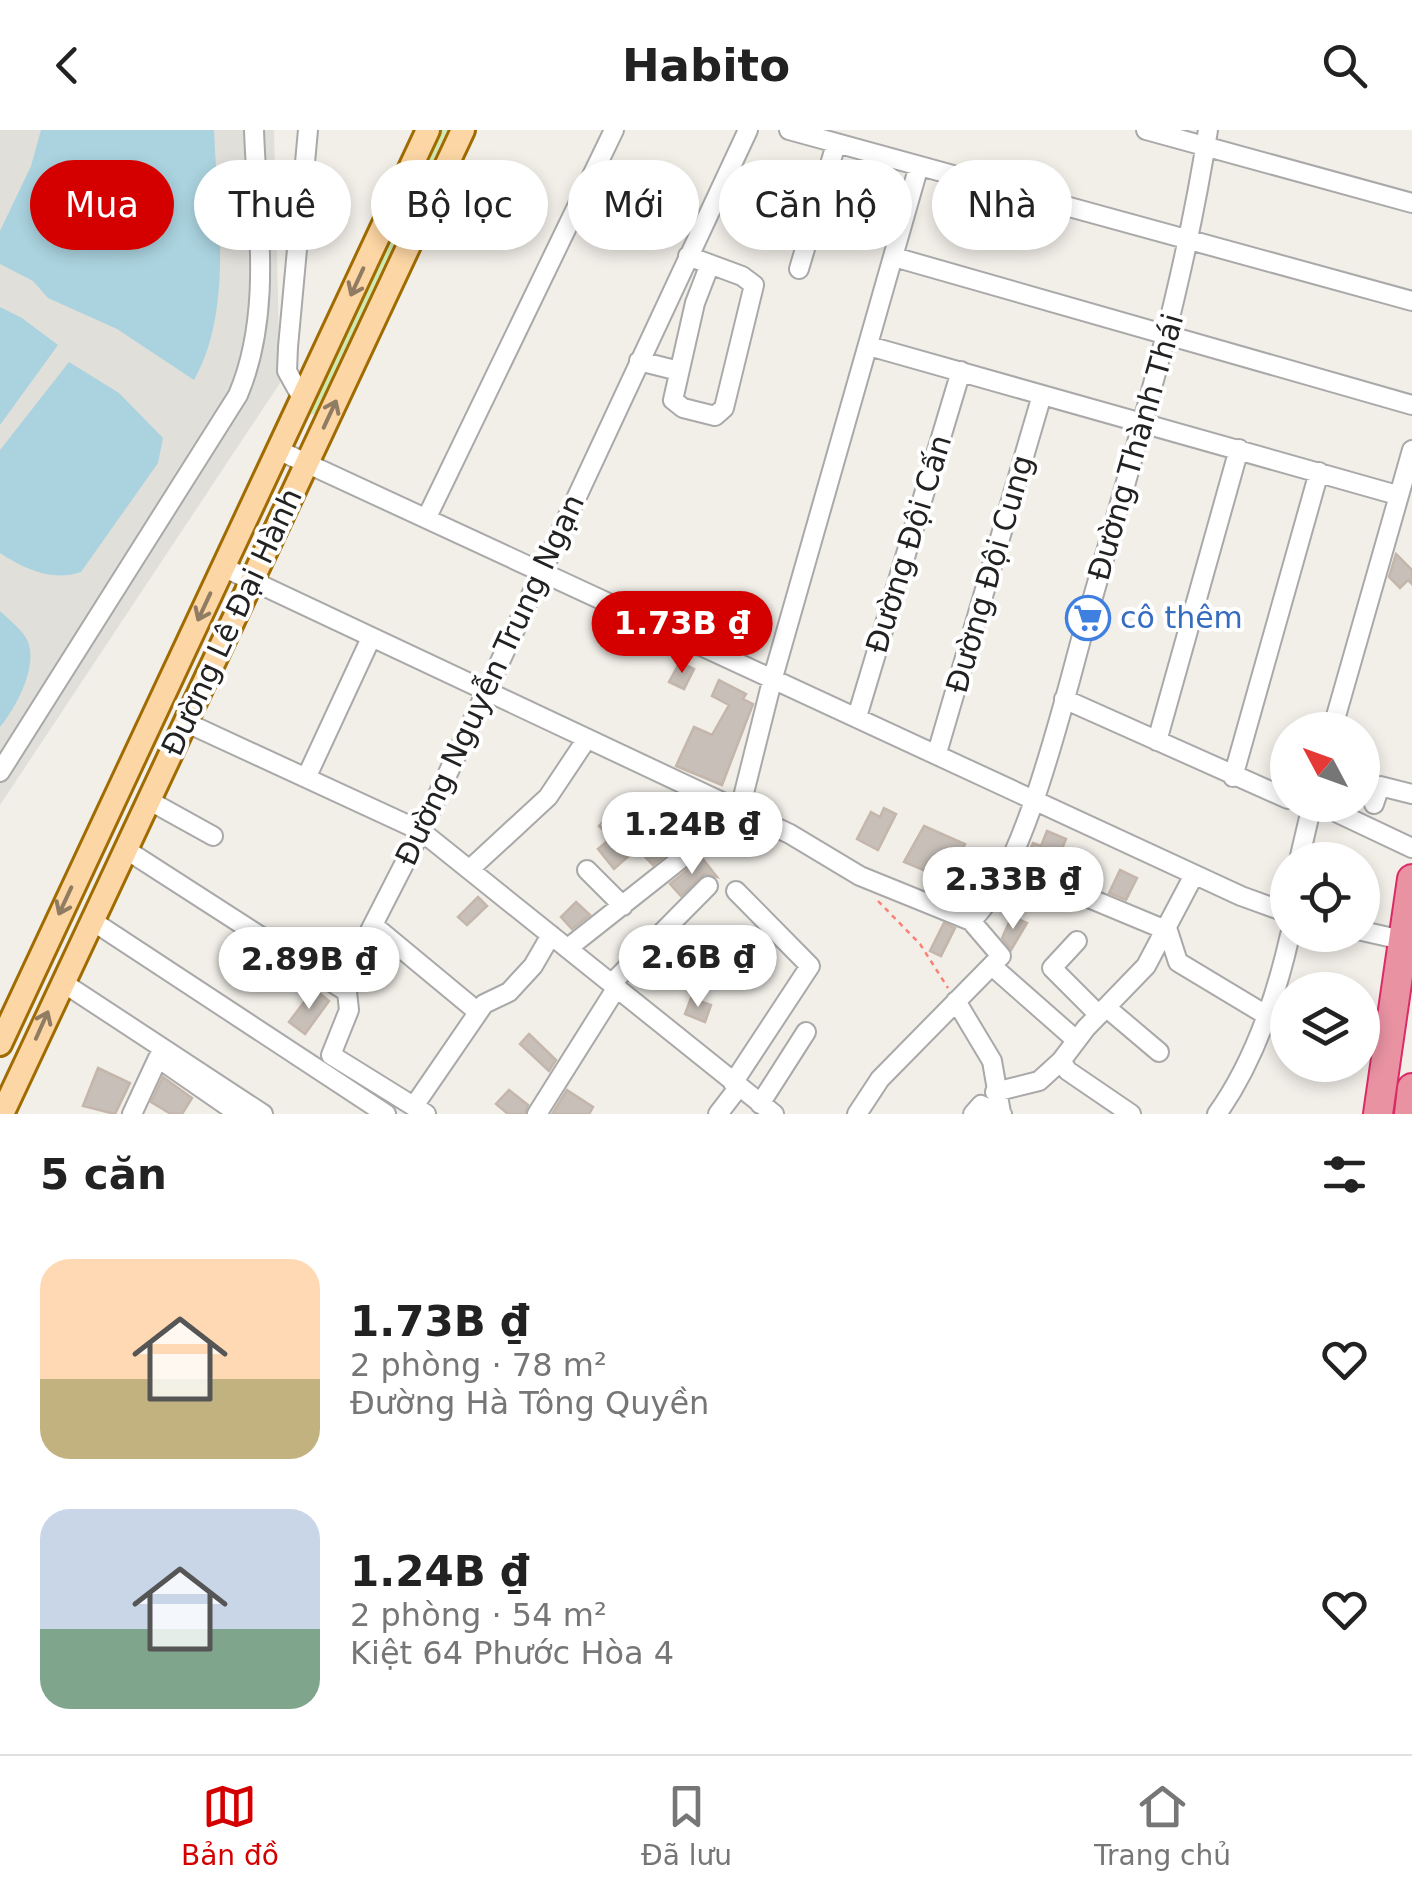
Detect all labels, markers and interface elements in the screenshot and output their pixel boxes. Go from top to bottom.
icon: back [40,38,95,93]
icon: search [1317,38,1372,93]
text: Habito [622,39,790,92]
chip: Mua [30,160,174,250]
chip: Thuê [194,160,351,250]
chip: Bộ lọc [371,160,548,250]
chip: Mới [568,160,699,250]
chip: Căn hộ [719,160,912,250]
chip: Nhà [932,160,1072,250]
one-way arrow [346,266,365,296]
street label: Đường Thành Thái [1081,310,1190,584]
one-way arrow [321,400,340,430]
street label: Đường Đội Cấn [859,431,958,657]
street label: Đường Đội Cung [939,451,1040,697]
street label: Đường Lê Đại Hành [154,483,309,761]
street label: Đường Nguyễn Trung Ngạn [388,489,591,871]
pin: 1.73B ₫ [590,591,774,676]
one-way arrow [193,592,212,622]
supermarket icon: cô thêm [1065,595,1111,641]
place label: cô thêm [1120,600,1243,635]
text: 1.73B ₫ [614,604,750,642]
north arrow [1270,712,1380,822]
map controls [1270,712,1380,1082]
pin: 1.24B ₫ [600,792,784,877]
text: 1.24B ₫ [624,805,760,843]
button: locate [1270,842,1380,952]
pin: 2.33B ₫ [921,847,1105,932]
text: 2.33B ₫ [945,860,1081,898]
one-way arrow [55,886,74,916]
pin: 2.6B ₫ [617,925,779,1010]
pin: 2.89B ₫ [217,927,401,1012]
text: 2.6B ₫ [641,938,755,976]
text: 2.89B ₫ [241,940,377,978]
button: layers [1270,972,1380,1082]
one-way arrow [34,1010,52,1041]
icon: filters [1317,1147,1372,1202]
text: 5 căn [40,1150,167,1199]
text: 1.73B ₫ [350,1297,529,1346]
icon: home [120,1299,240,1419]
icon: heart [1317,1332,1372,1387]
text: 2 phòng · 78 m² [350,1346,607,1384]
text: Đường Hà Tông Quyền [350,1384,709,1422]
text: 1.24B ₫ [350,1547,529,1596]
icon: home [120,1549,240,1669]
icon: heart [1317,1582,1372,1637]
text: 2 phòng · 54 m² [350,1596,607,1634]
text: Kiệt 64 Phước Hòa 4 [350,1634,674,1672]
tab: Bản đồ [181,1779,279,1872]
tab: Đã lưu [641,1779,732,1872]
tab: Trang chủ [1094,1779,1231,1872]

